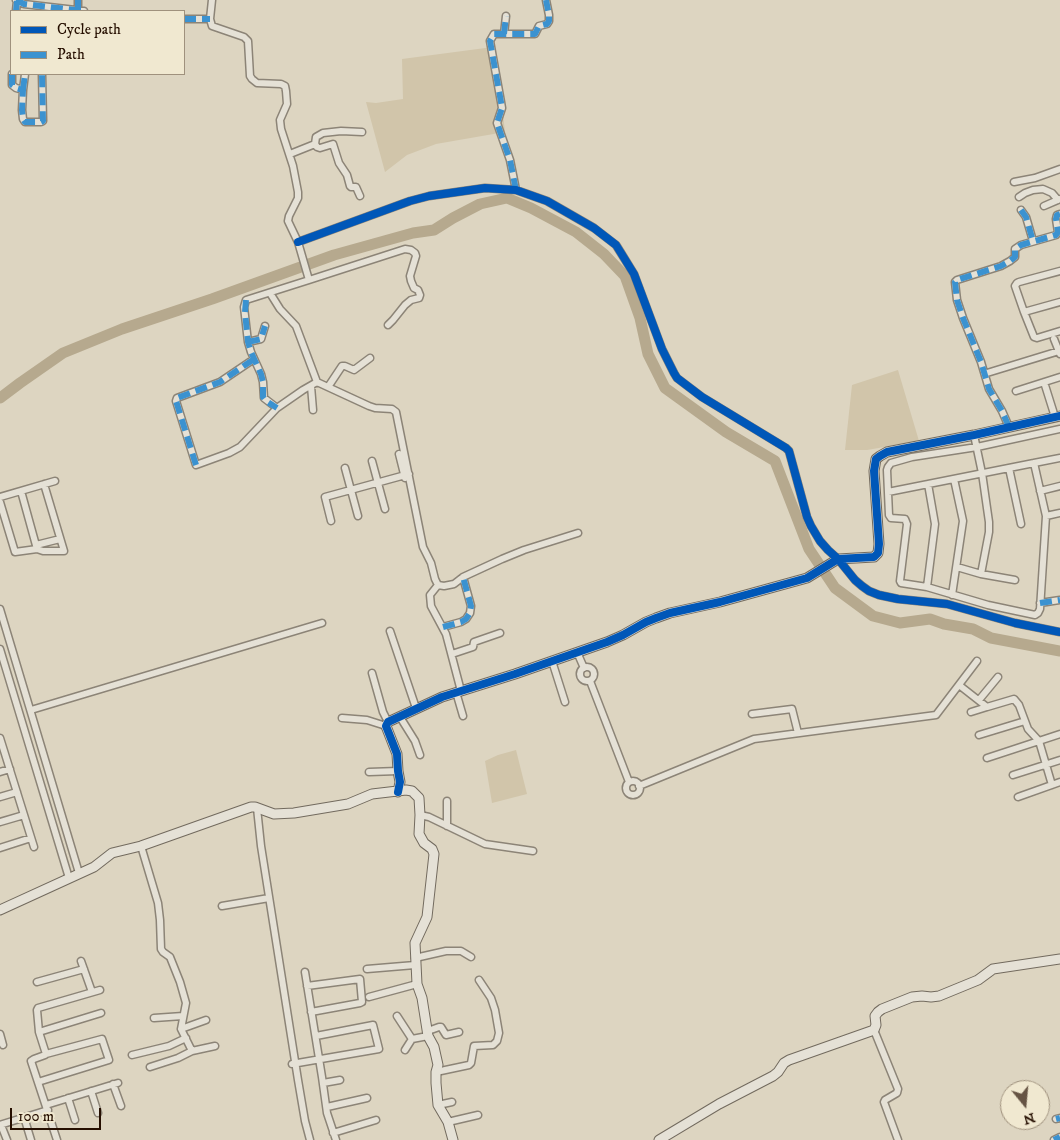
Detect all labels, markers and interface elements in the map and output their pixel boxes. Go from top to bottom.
legend [10,10,185,75]
text: Cycle path [57,20,121,39]
text: Path [57,45,85,64]
north arrow [1000,1080,1050,1130]
scale bar [12,1098,104,1130]
text: 100 m [18,1107,54,1126]
text: N [1021,1108,1037,1129]

